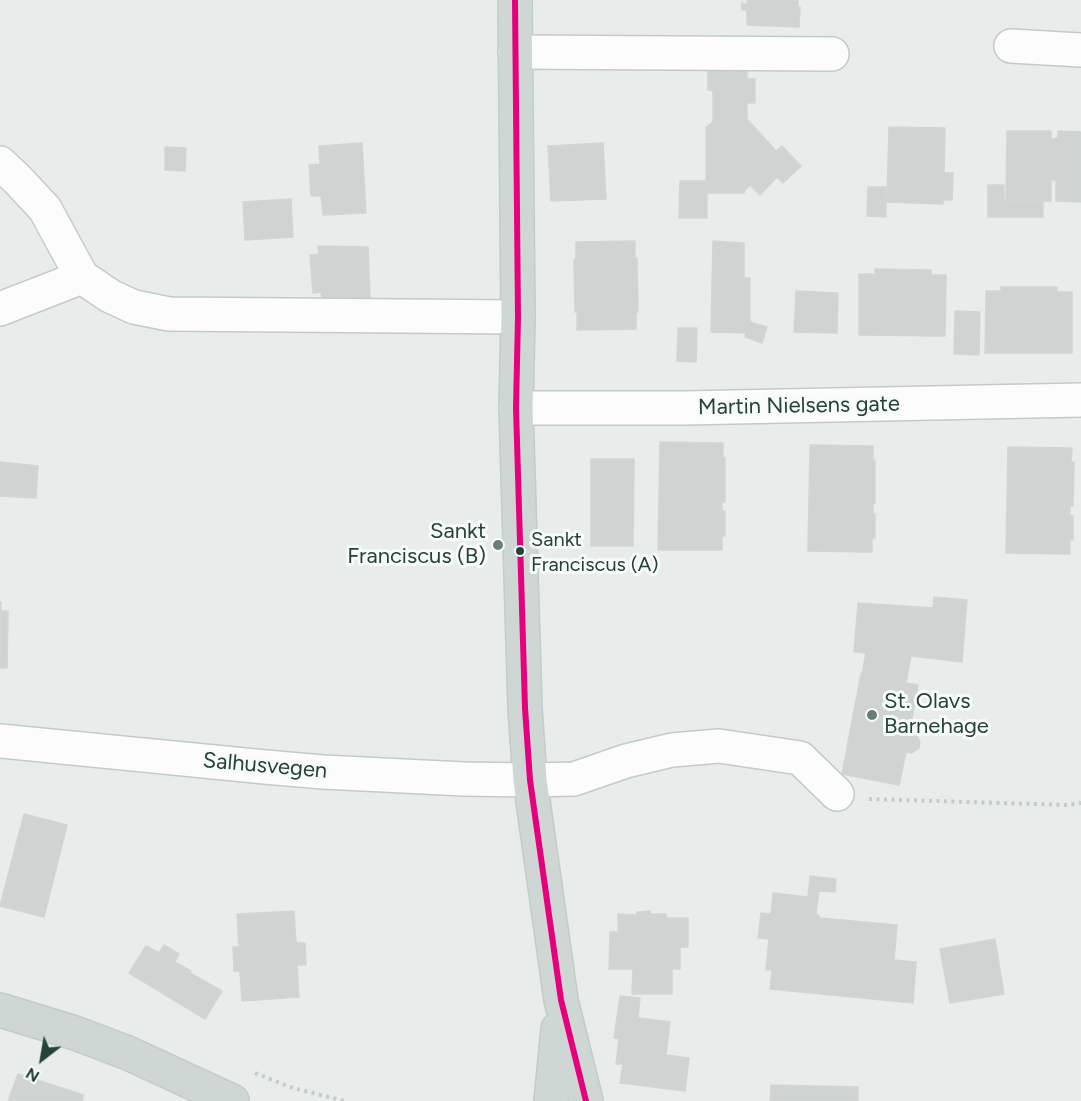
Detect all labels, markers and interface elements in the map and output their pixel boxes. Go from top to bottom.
street label: Martin Nielsens gate [698,391,900,421]
place label: Sankt Franciscus (B) [347,519,486,570]
place label: Sankt Franciscus (A) [531,528,658,575]
marker: Sankt Franciscus (B) [491,538,505,552]
marker: Sankt Franciscus (A) [514,545,526,557]
place label: St. Olavs Barnehage [884,689,989,740]
marker: St. Olavs Barnehage [865,708,879,722]
street label: Salhusvegen [202,747,328,785]
north arrow [12,1029,72,1089]
text: N [22,1064,43,1086]

